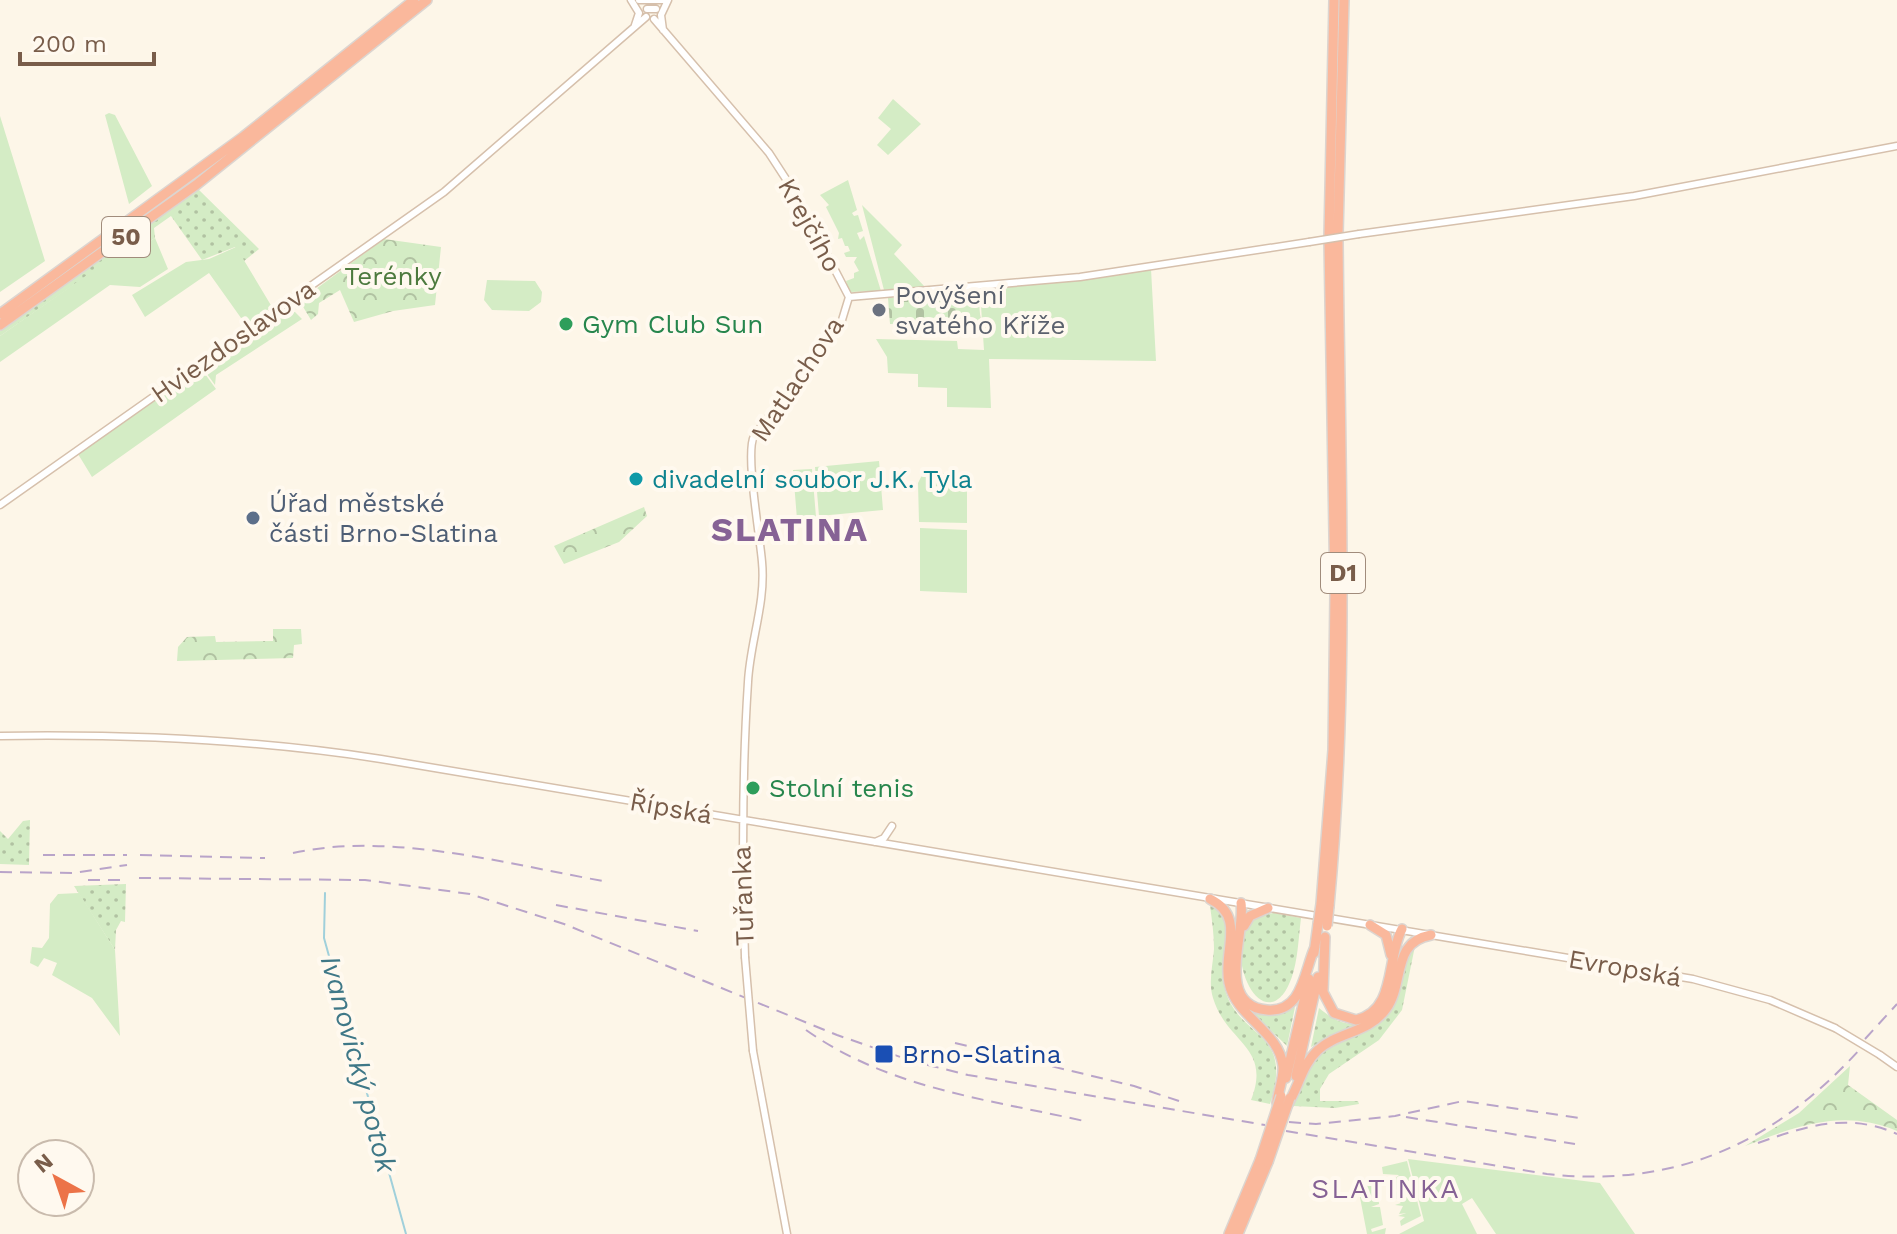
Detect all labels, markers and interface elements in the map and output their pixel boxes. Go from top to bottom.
scale bar [20,16,154,66]
text: 200 m [32,30,107,58]
street label: Krejčího [772,173,848,277]
road number: 50 [102,217,150,257]
park label: Terénky [344,261,442,291]
street label: Hviezdoslavova [145,273,321,409]
place label: Povýšení svatého Kříže [895,280,1065,340]
marker: Povýšení svatého Kříže [870,301,888,319]
place label: Gym Club Sun [582,309,763,339]
street label: Matlachova [744,311,850,447]
marker: Gym Club Sun [557,315,575,333]
place label: divadelní soubor J.K. Tyla [652,464,973,494]
marker: divadelní soubor J.K. Tyla [627,470,645,488]
place label: Úřad městské části Brno-Slatina [269,488,498,548]
marker: Úřad městské části Brno-Slatina [244,509,262,527]
district label: SLATINA [711,509,869,549]
road number: D1 [1321,553,1365,593]
place label: Stolní tenis [769,773,914,803]
marker: Stolní tenis [744,779,762,797]
street label: Řípská [627,786,715,830]
street label: Tuřanka [726,845,760,947]
street label: Evropská [1566,943,1684,993]
water label: Ivanovický potok [314,952,404,1177]
place label: Brno-Slatina [902,1039,1062,1069]
marker: Brno-Slatina [873,1043,895,1065]
north arrow [16,1138,96,1218]
text: N [29,1148,58,1178]
district label: SLATINKA [1311,1172,1461,1205]

